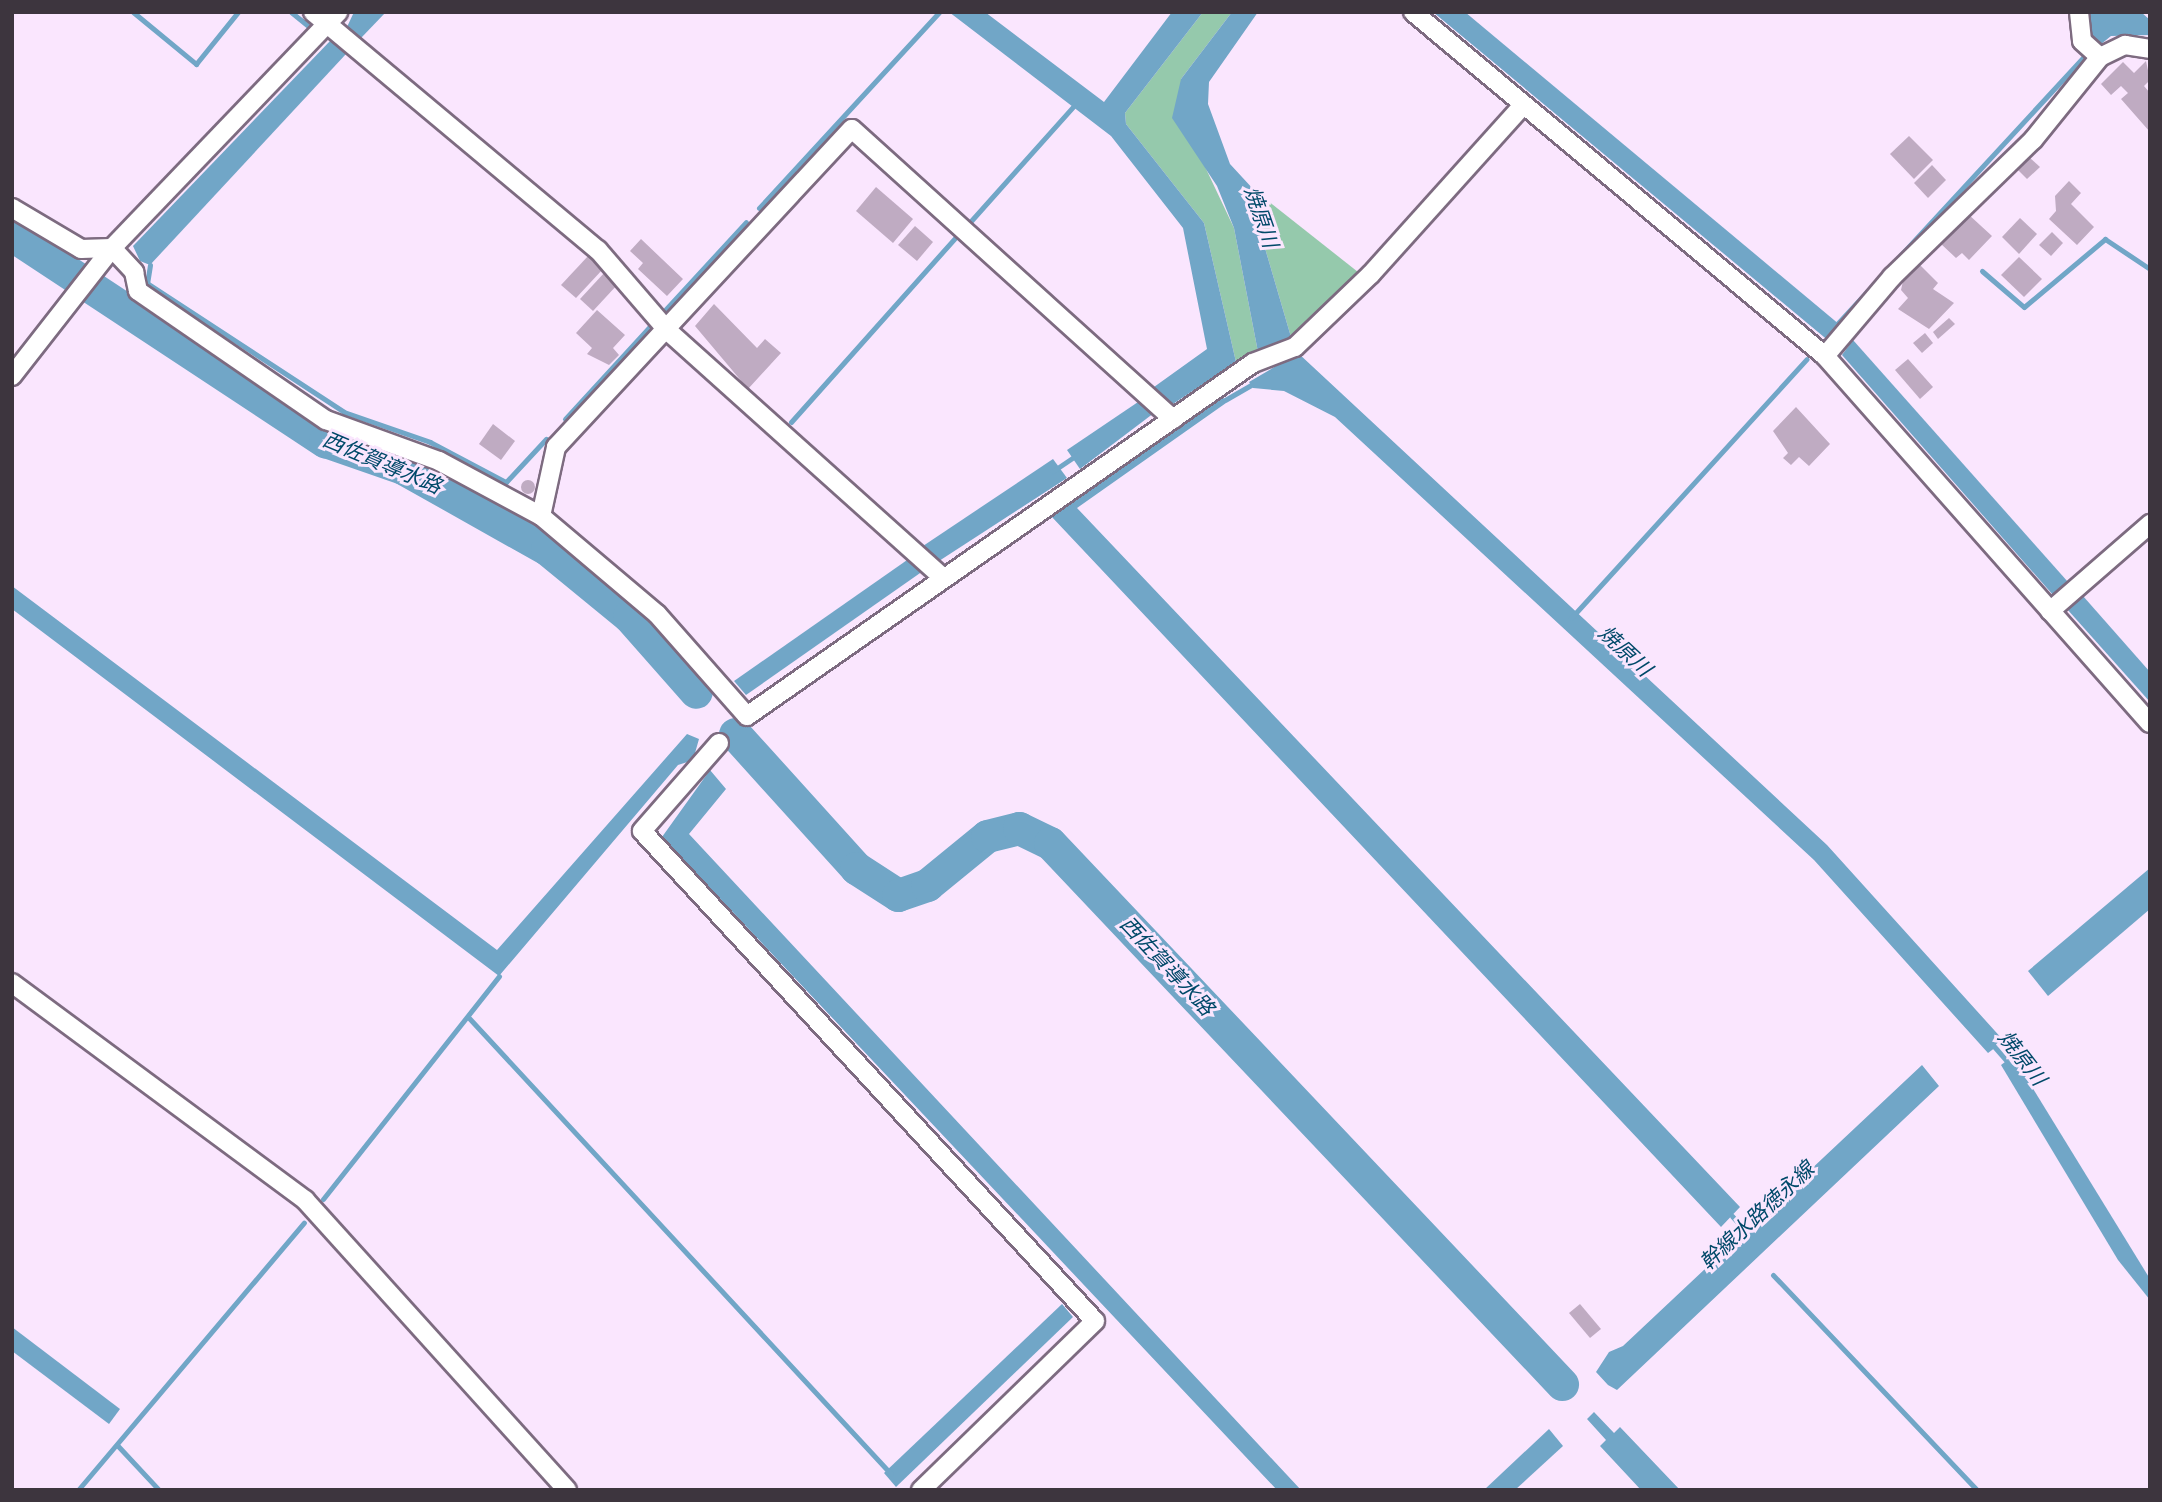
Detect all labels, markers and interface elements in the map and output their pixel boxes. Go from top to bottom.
water label: 焼原川 [1239,183,1283,251]
water label: 西佐賀導水路 [319,427,445,499]
water label: 焼原川 [1593,620,1657,682]
water label: 西佐賀導水路 [1115,911,1219,1021]
water label: 焼原川 [1993,1025,2051,1091]
water label: 幹線水路徳永線 [1695,1157,1819,1275]

